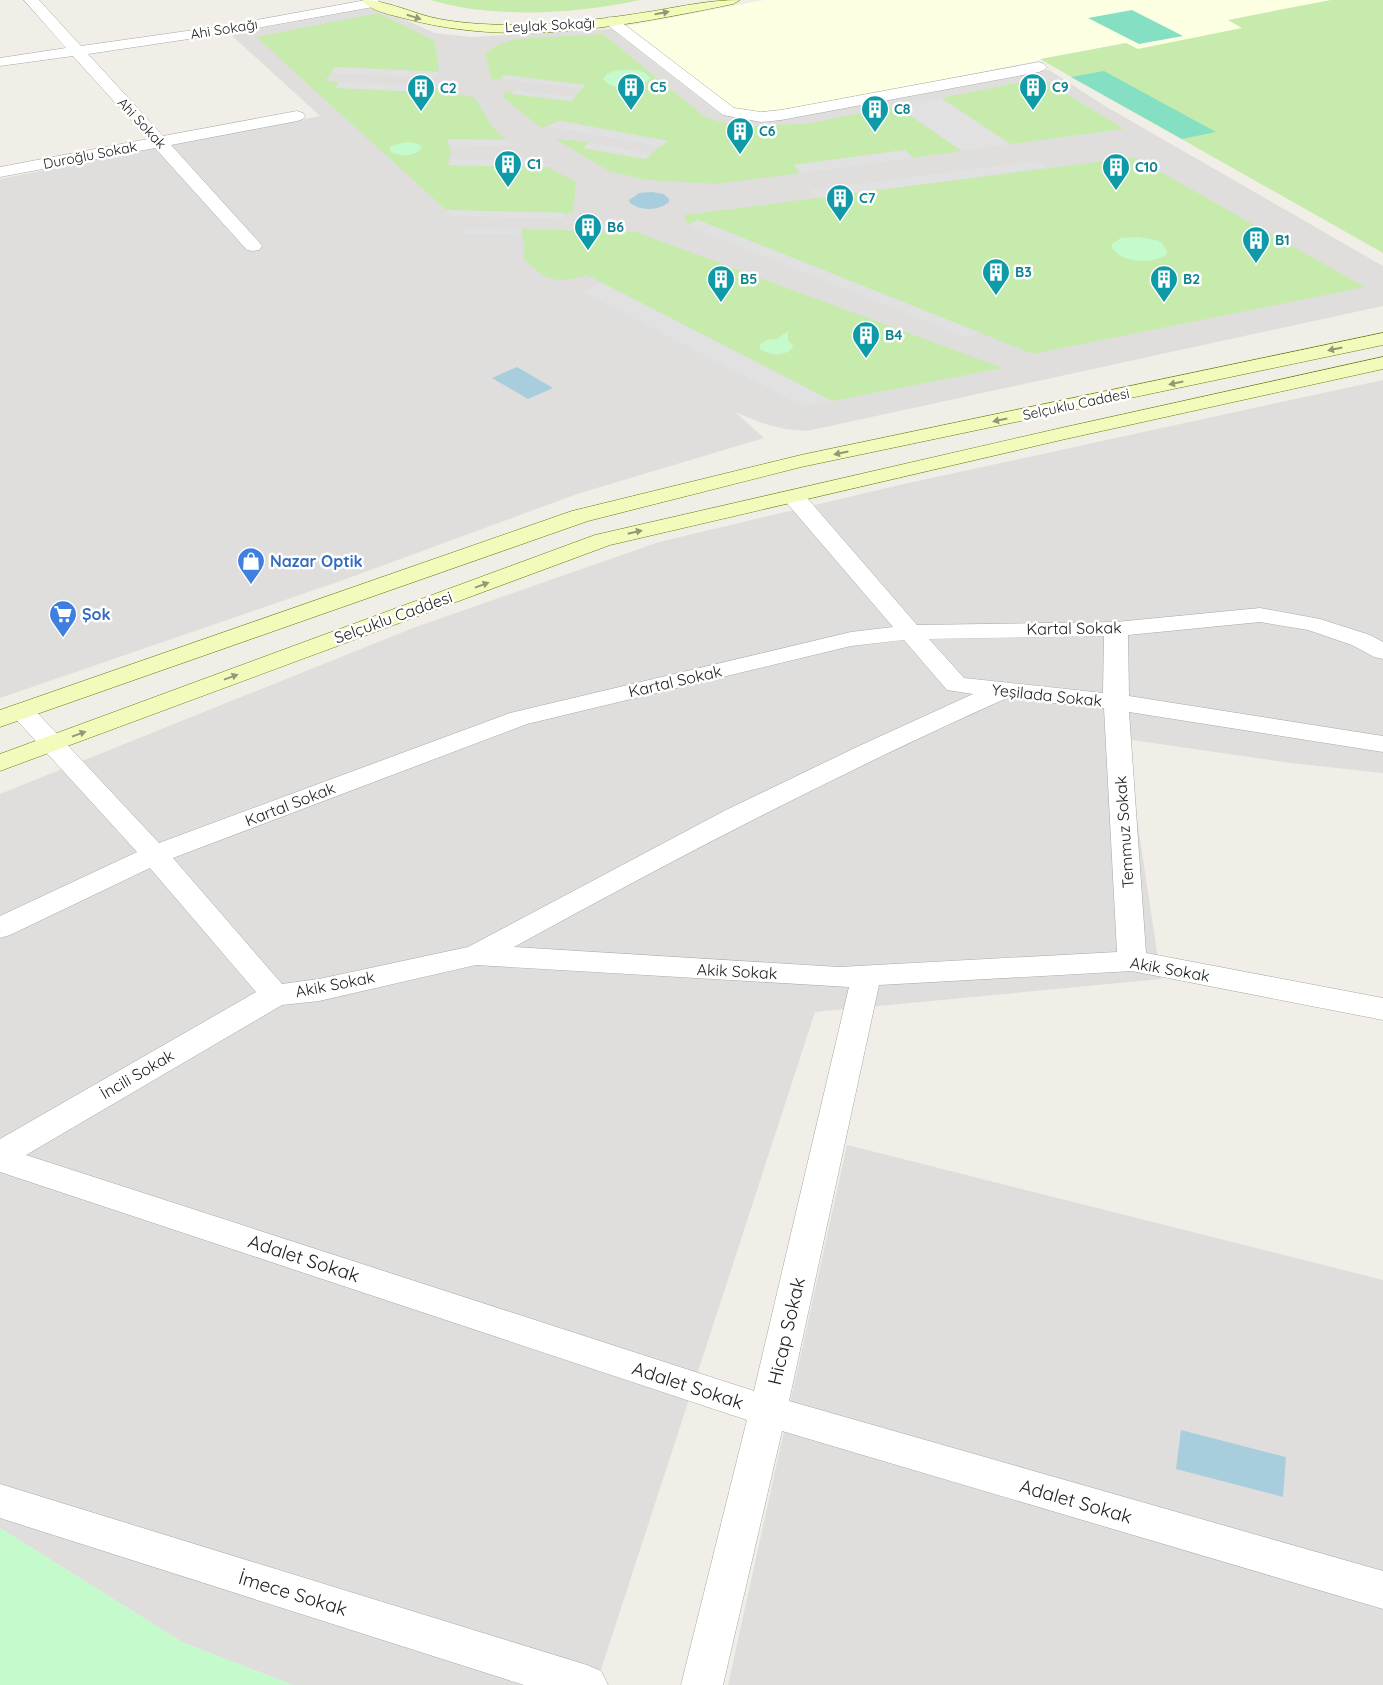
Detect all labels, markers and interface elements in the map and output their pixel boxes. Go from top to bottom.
one-way arrow [654,8,670,16]
one-way arrow [407,14,422,22]
street label: Leylak Sokağı [504,14,596,36]
street label: Ahi Sokağı [189,15,259,43]
building icon: C5 [616,72,646,111]
building icon: C9 [1018,72,1048,111]
building icon: C2 [406,73,436,112]
place label: C5 [650,78,667,96]
place label: C9 [1052,78,1069,96]
place label: C2 [440,79,457,97]
street label: Ahi Sokak [114,94,170,152]
building icon: C8 [860,94,890,133]
place label: C8 [894,100,911,118]
building icon: C6 [725,116,755,155]
place label: C6 [759,122,776,140]
street label: Duroğlu Sokak [42,137,138,173]
building icon: C1 [493,149,523,188]
building icon: C10 [1101,152,1131,191]
place label: C1 [527,155,541,173]
place label: C10 [1135,158,1158,176]
building icon: C7 [825,183,855,222]
place label: C7 [859,189,876,207]
building icon: B6 [573,212,603,251]
place label: B6 [607,218,624,236]
building icon: B1 [1241,225,1271,264]
place label: B1 [1275,231,1290,249]
building icon: B3 [981,257,1011,296]
place label: B3 [1015,263,1032,281]
building icon: B5 [706,264,736,303]
building icon: B2 [1149,264,1179,303]
place label: B5 [740,270,757,288]
place label: B2 [1183,270,1200,288]
building icon: B4 [851,320,881,359]
place label: B4 [885,326,902,344]
one-way arrow [1328,345,1343,353]
one-way arrow [1169,379,1184,387]
street label: Selçuklu Caddesi [1021,384,1131,424]
one-way arrow [993,416,1008,424]
one-way arrow [833,449,849,457]
one-way arrow [628,528,643,536]
shop icon: Nazar Optik [236,546,266,585]
place label: Nazar Optik [270,551,363,571]
one-way arrow [475,581,490,589]
street label: Selçuklu Caddesi [331,586,455,648]
supermarket icon: Şok [48,599,78,638]
place label: Şok [82,604,111,624]
street label: Kartal Sokak [1026,617,1122,639]
street label: Kartal Sokak [626,661,724,701]
one-way arrow [224,673,239,681]
street label: Yeşilada Sokak [991,679,1103,711]
one-way arrow [71,730,86,737]
street label: Temmuz Sokak [1110,775,1138,889]
street label: Kartal Sokak [242,778,338,830]
street label: Akik Sokak [1129,952,1211,986]
street label: Akik Sokak [696,959,778,983]
street label: Akik Sokak [293,966,377,1002]
street label: İncili Sokak [97,1045,177,1103]
street label: Adalet Sokak [245,1229,363,1287]
street label: Hicap Sokak [762,1275,810,1387]
street label: Adalet Sokak [629,1356,747,1414]
street label: Adalet Sokak [1017,1474,1135,1528]
street label: İmece Sokak [236,1565,350,1621]

